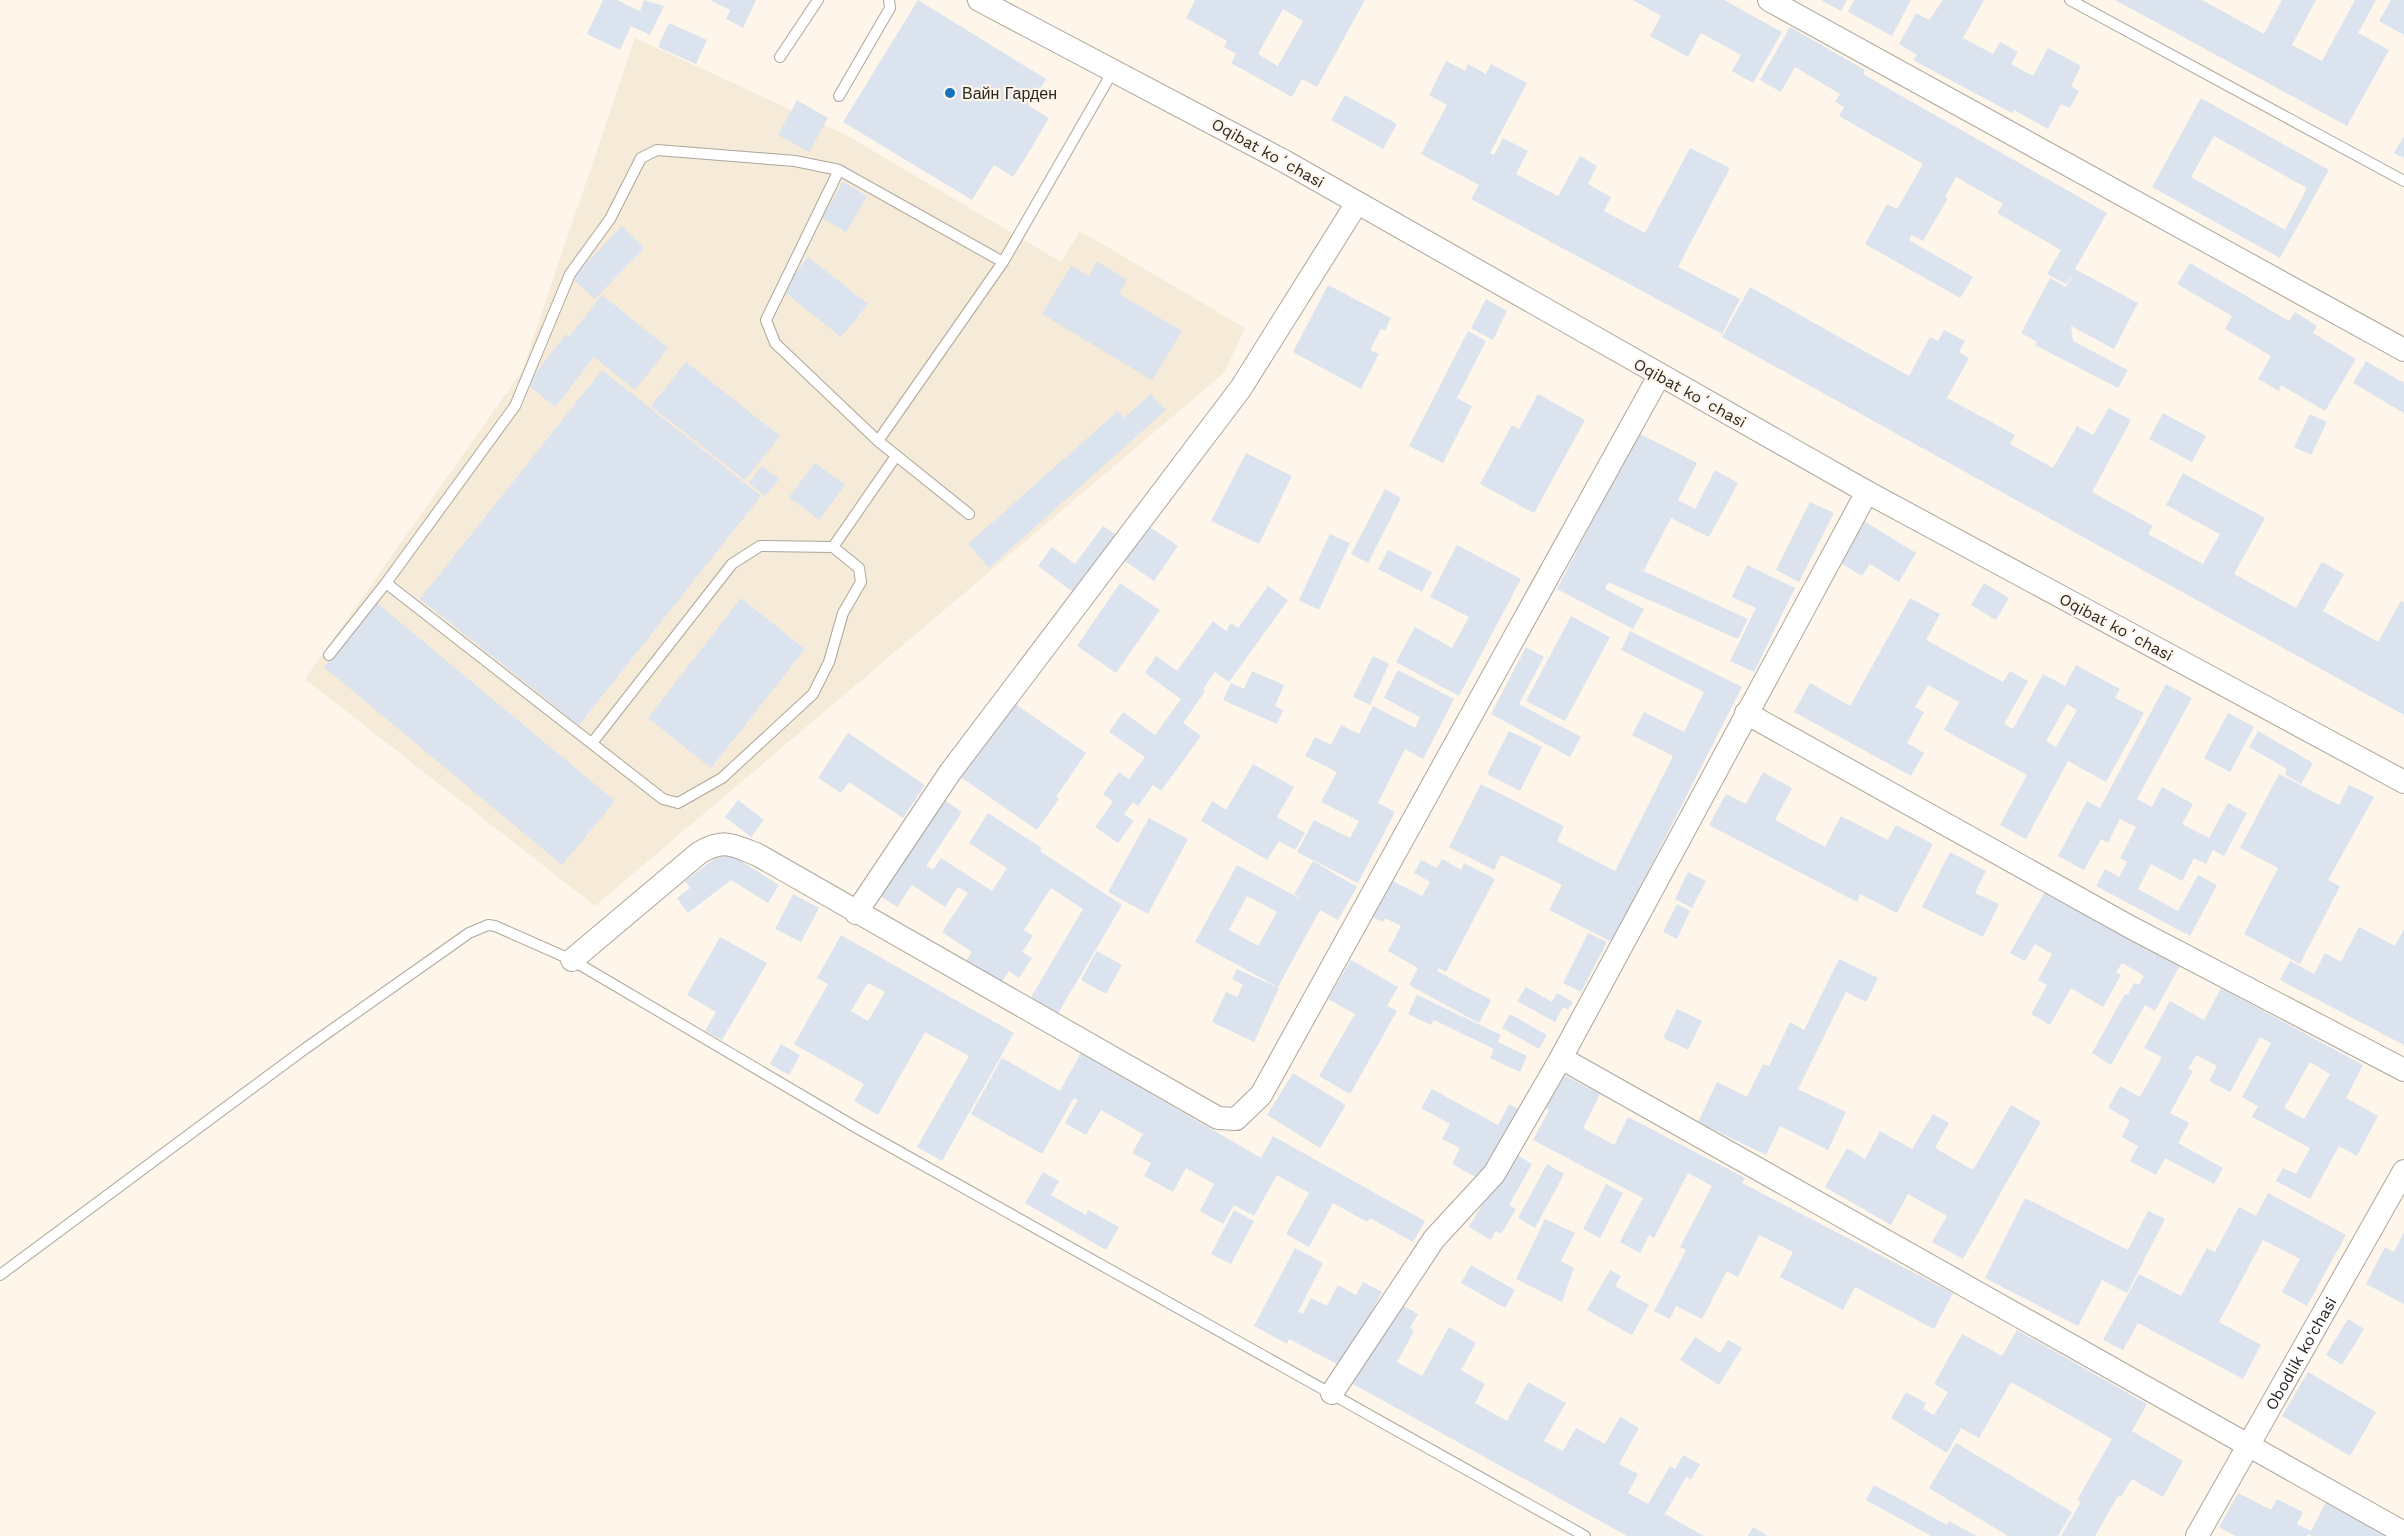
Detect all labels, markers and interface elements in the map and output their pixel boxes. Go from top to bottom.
place label: Вайн Гарден [962,84,1057,103]
marker: Вайн Гарден [943,86,957,100]
street label: Oqibat koʻchasi [1208,114,1328,192]
street label: Oqibat koʻchasi [1630,354,1750,432]
street label: Oqibat koʻchasi [2056,589,2176,665]
street label: Obodlik ko'chasi [2261,1293,2340,1413]

